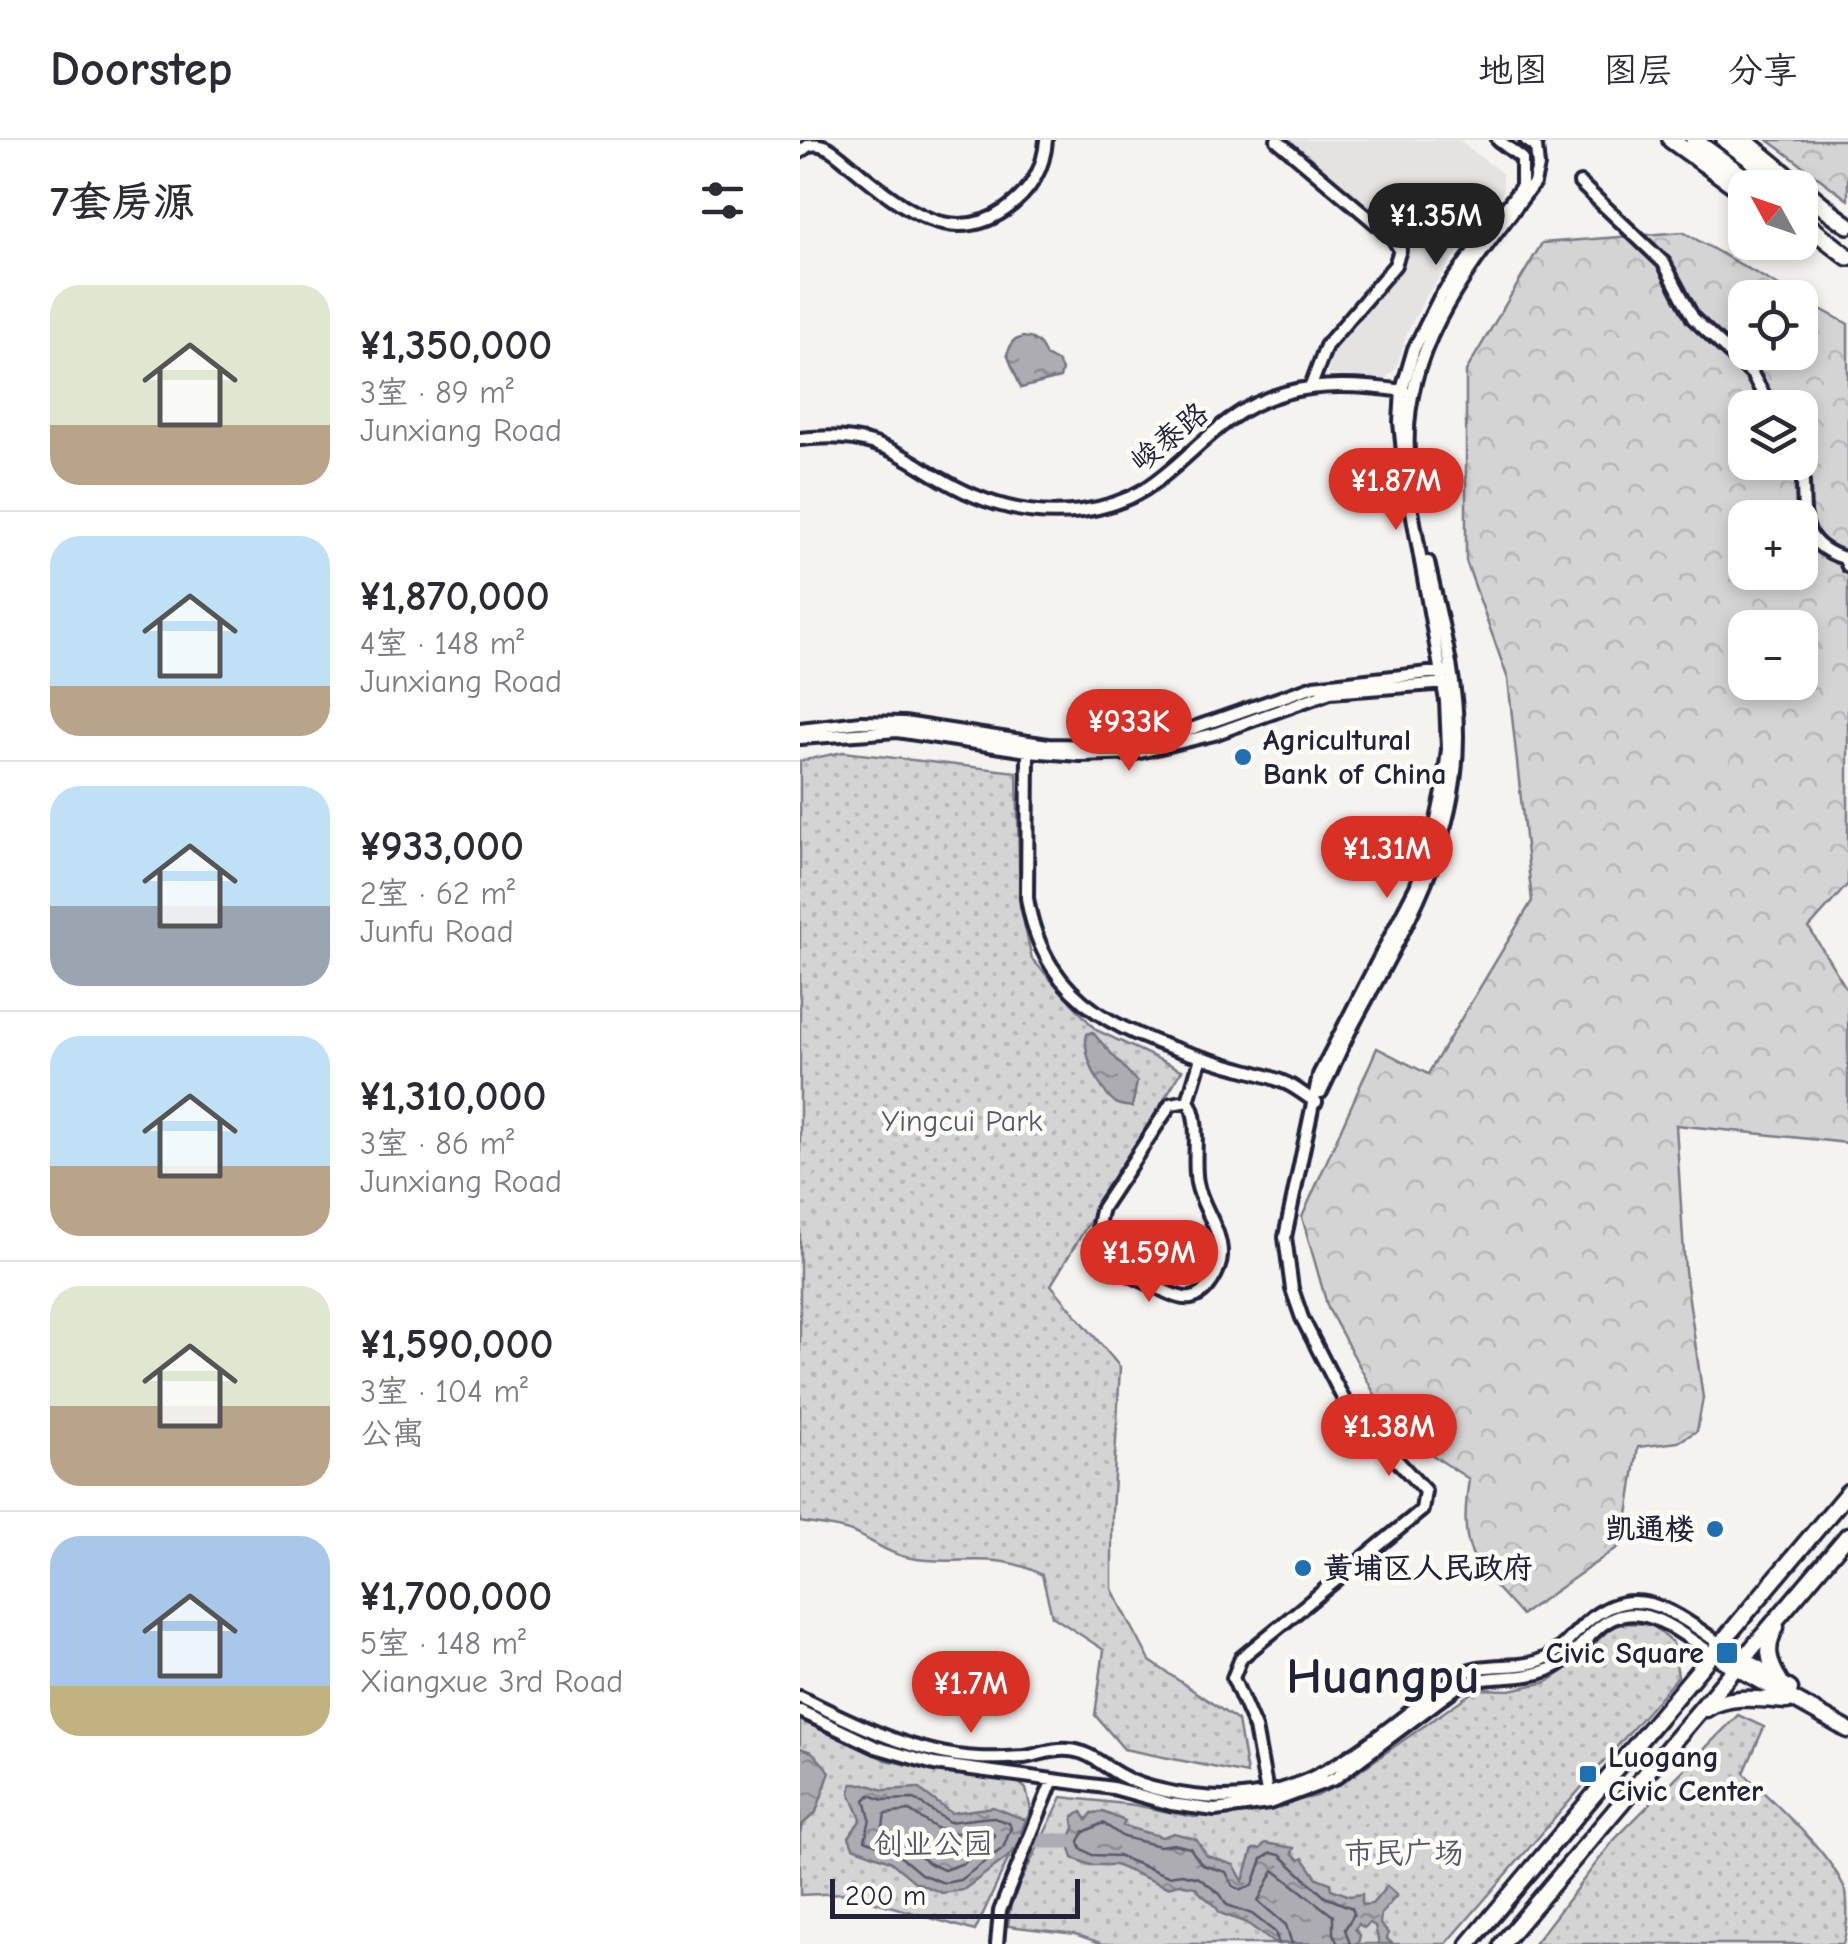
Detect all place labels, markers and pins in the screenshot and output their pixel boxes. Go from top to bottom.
pin: ¥1.35M [1355,183,1517,268]
pin: ¥1.87M [1315,448,1477,533]
pin: ¥933K [1059,689,1199,774]
place label: Agricultural Bank of China [1263,723,1447,792]
marker: Agricultural Bank of China [1232,746,1254,768]
pin: ¥1.31M [1306,816,1468,901]
pin: ¥1.59M [1068,1220,1230,1305]
pin: ¥1.38M [1308,1394,1470,1479]
place label: 凯通楼 [1605,1512,1695,1547]
marker: 凯通楼 [1704,1518,1726,1540]
place label: 黄埔区人民政府 [1323,1551,1533,1586]
marker: 黄埔区人民政府 [1292,1557,1314,1579]
place label: Civic Square [1545,1636,1704,1671]
marker: Civic Square [1714,1640,1740,1666]
pin: ¥1.7M [901,1651,1041,1736]
place label: Luogang Civic Center [1608,1740,1763,1809]
marker: Luogang Civic Center [1577,1763,1599,1785]

